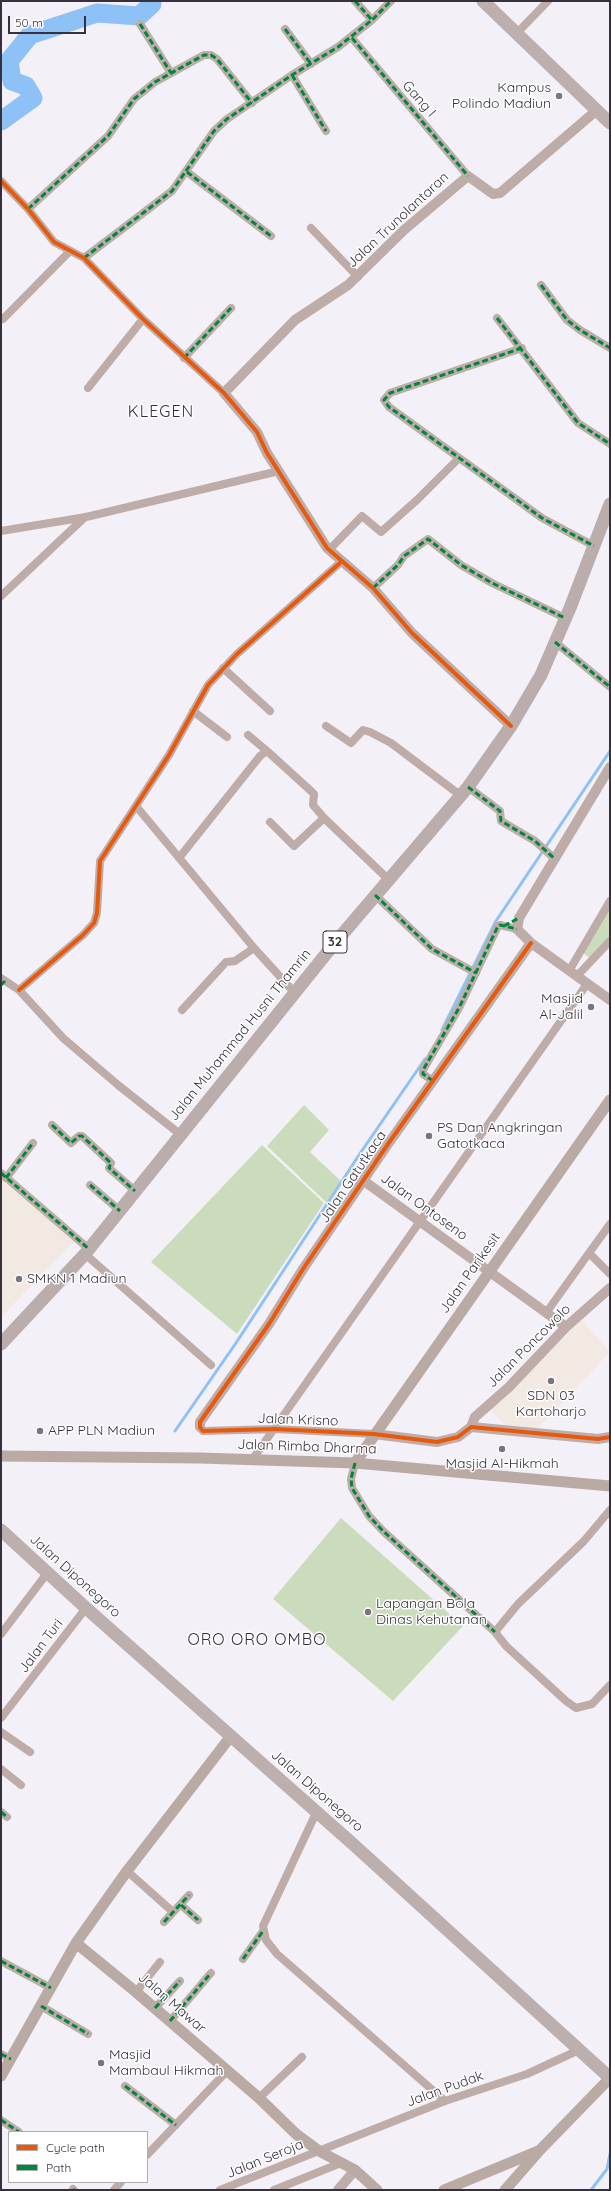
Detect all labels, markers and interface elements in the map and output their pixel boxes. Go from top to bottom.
scale bar [10,8,88,34]
text: 50 m [15,15,43,30]
street label: Gang I [399,77,439,121]
place label: Kampus Polindo Madiun [452,80,551,112]
marker: Kampus Polindo Madiun [554,91,564,101]
street label: Jalan Trunolantaran [344,169,452,271]
district label: KLEGEN [128,402,194,422]
road number: 32 [323,931,347,953]
street label: Jalan Muhammad Husni Thamrin [165,946,315,1124]
place label: Masjid Al-Jalil [539,991,583,1024]
marker: Masjid Al-Jalil [586,1002,596,1012]
place label: PS Dan Angkringan Gatotkaca [437,1120,563,1152]
street label: Jalan Gatutkaca [316,1128,390,1226]
marker: PS Dan Angkringan Gatotkaca [424,1131,434,1141]
street label: Jalan Ontoseno [377,1170,471,1244]
street label: Jalan Parikesit [436,1229,504,1317]
place label: SMKN 1 Madiun [27,1271,127,1287]
marker: SMKN 1 Madiun [14,1274,24,1284]
street label: Jalan Poncowolo [484,1301,574,1391]
marker: SDN 03 Kartoharjo [546,1376,556,1386]
place label: SDN 03 Kartoharjo [516,1388,586,1420]
street label: Jalan Krisno [257,1410,339,1430]
place label: APP PLN Madiun [48,1423,155,1439]
marker: APP PLN Madiun [35,1426,45,1436]
street label: Jalan Rimba Dharma [237,1436,377,1458]
marker: Masjid Al-Hikmah [497,1444,507,1454]
place label: Masjid Al-Hikmah [445,1456,559,1472]
street label: Jalan Diponegoro [26,1531,124,1621]
place label: Lapangan Bola Dinas Kehutanan [376,1596,487,1628]
marker: Lapangan Bola Dinas Kehutanan [363,1607,373,1617]
street label: Jalan Turi [15,1616,67,1676]
district label: ORO ORO OMBO [187,1630,327,1650]
street label: Jalan Diponegoro [268,1746,366,1836]
street label: Jalan Mawar [135,1969,209,2037]
place label: Masjid Mambaul Hikmah [109,2047,223,2080]
marker: Masjid Mambaul Hikmah [96,2058,106,2068]
street label: Jalan Pudak [404,2067,486,2111]
legend [8,2131,148,2183]
street label: Jalan Seroja [224,2136,306,2182]
text: Cycle path [46,2140,105,2155]
text: Path [46,2160,71,2175]

